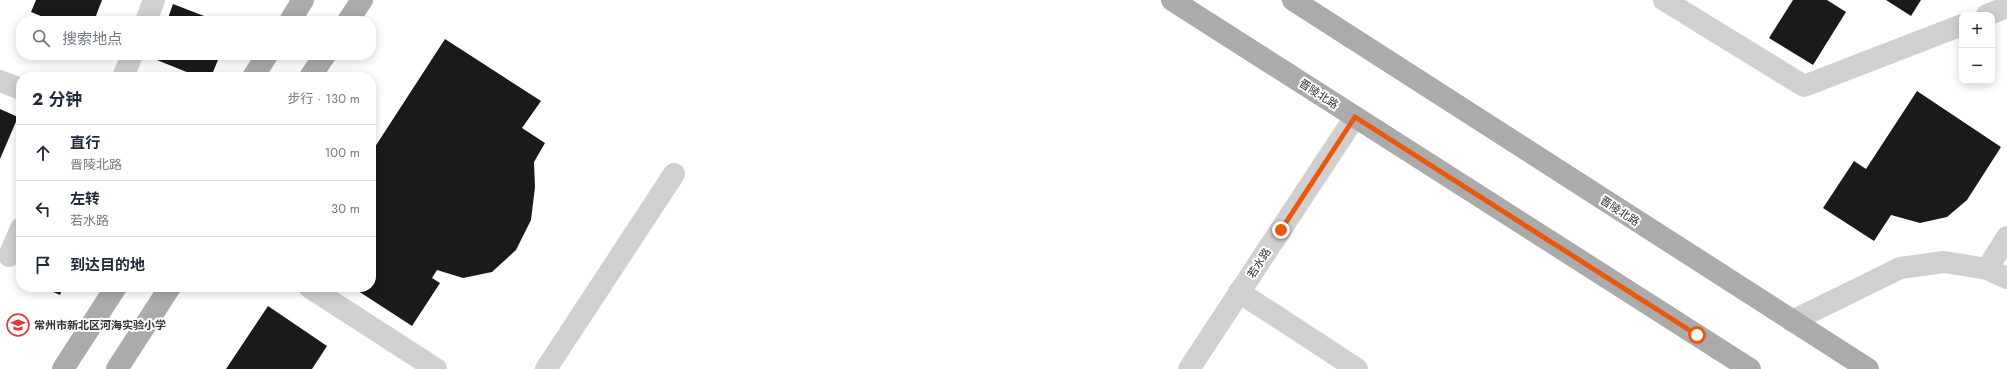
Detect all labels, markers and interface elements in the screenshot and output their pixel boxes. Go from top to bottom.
map controls [1959,12,1995,84]
button: + [1959,12,1995,48]
search box [16,16,376,60]
icon: search [30,27,52,49]
text: 搜索地点 [62,28,122,50]
button: − [1959,48,1995,84]
street label: 晋陵北路 [1296,75,1342,113]
text: 2 分钟 [32,87,82,111]
text: 步行 · 130 m [288,89,360,108]
text: 直行 [70,132,100,154]
icon: ahead [32,142,54,164]
text: 100 m [325,143,360,162]
text: 晋陵北路 [70,155,122,174]
text: 左转 [70,188,100,210]
street label: 晋陵北路 [1597,192,1643,230]
icon: left [32,198,54,220]
text: 30 m [331,199,360,218]
text: 若水路 [70,211,109,230]
route end [1272,221,1290,239]
street label: 若水路 [1243,245,1275,281]
icon: arrive [32,254,54,276]
text: 到达目的地 [70,254,145,276]
school or university icon: 常州市新北区河海实验小学 [5,312,31,338]
place label: 常州市新北区河海实验小学 [34,317,166,333]
route start [1688,326,1706,344]

